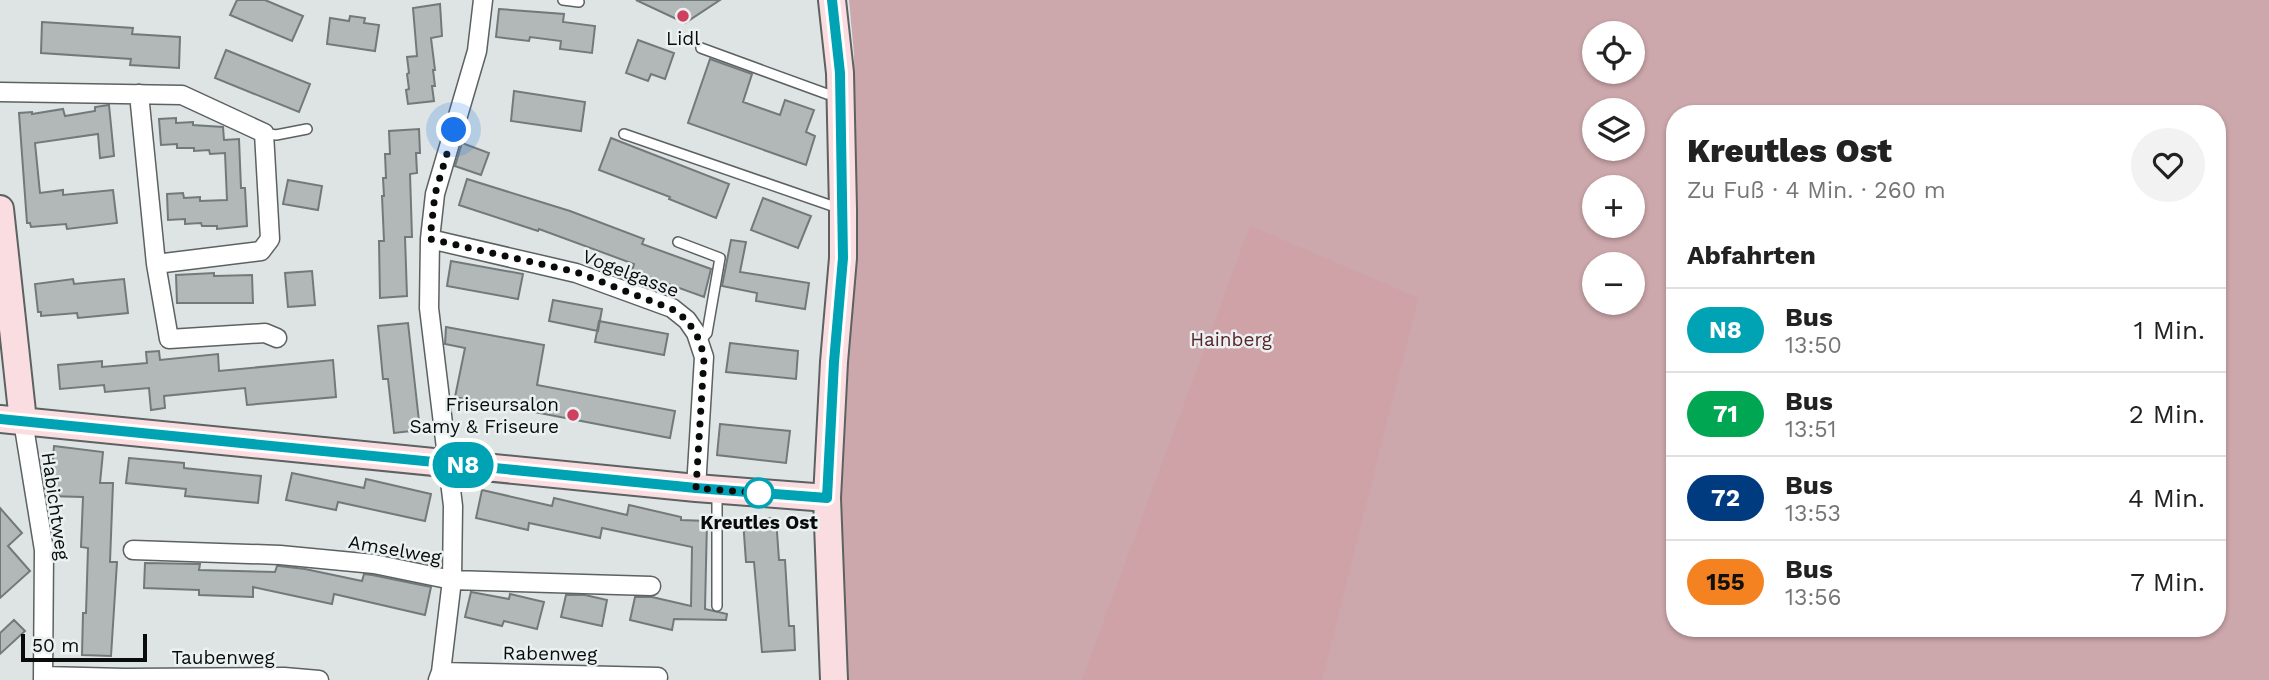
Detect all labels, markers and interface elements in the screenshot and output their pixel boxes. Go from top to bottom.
marker: Lidl [675,8,691,24]
map controls [1582,21,1645,315]
button: locate [1582,21,1645,84]
place label: Lidl [666,27,700,50]
button: layers [1582,98,1645,161]
your location [436,112,471,147]
button: heart [2131,128,2205,202]
text: Kreutles Ost [1687,131,1892,170]
button: + [1582,175,1645,238]
text: Zu Fuß · 4 Min. · 260 m [1687,177,1946,204]
text: Abfahrten [1687,240,1816,270]
street label: Vogelgasse [579,245,682,302]
button: − [1582,252,1645,315]
text: Bus [1785,302,1833,332]
text: 1 Min. [2134,315,2205,345]
text: N8 [1709,316,1742,344]
park label: Hainberg [1190,328,1273,351]
text: 13:50 [1785,332,1842,359]
text: Bus [1785,386,1833,416]
place label: Friseursalon Samy & Friseure [410,393,559,438]
text: 2 Min. [2129,399,2205,429]
text: 71 [1713,400,1738,428]
marker: Friseursalon Samy & Friseure [565,407,581,423]
text: 13:51 [1785,416,1837,443]
line badge: N8 [432,442,494,488]
street label: Habichtweg [37,451,75,562]
text: N8 [447,451,479,479]
text: Bus [1785,470,1833,500]
marker: Kreutles Ost [744,478,774,508]
text: 4 Min. [2128,483,2205,513]
text: 72 [1711,484,1740,512]
text: 13:53 [1785,500,1841,527]
place label: Kreutles Ost [700,511,818,534]
street label: Amselweg [347,530,444,569]
text: Bus [1785,554,1833,584]
text: 7 Min. [2130,567,2205,597]
text: 155 [1706,568,1745,596]
text: 13:56 [1785,584,1842,611]
scale bar [21,631,147,663]
text: 50 m [32,634,79,657]
street label: Rabenweg [503,641,598,666]
street label: Taubenweg [171,646,275,669]

